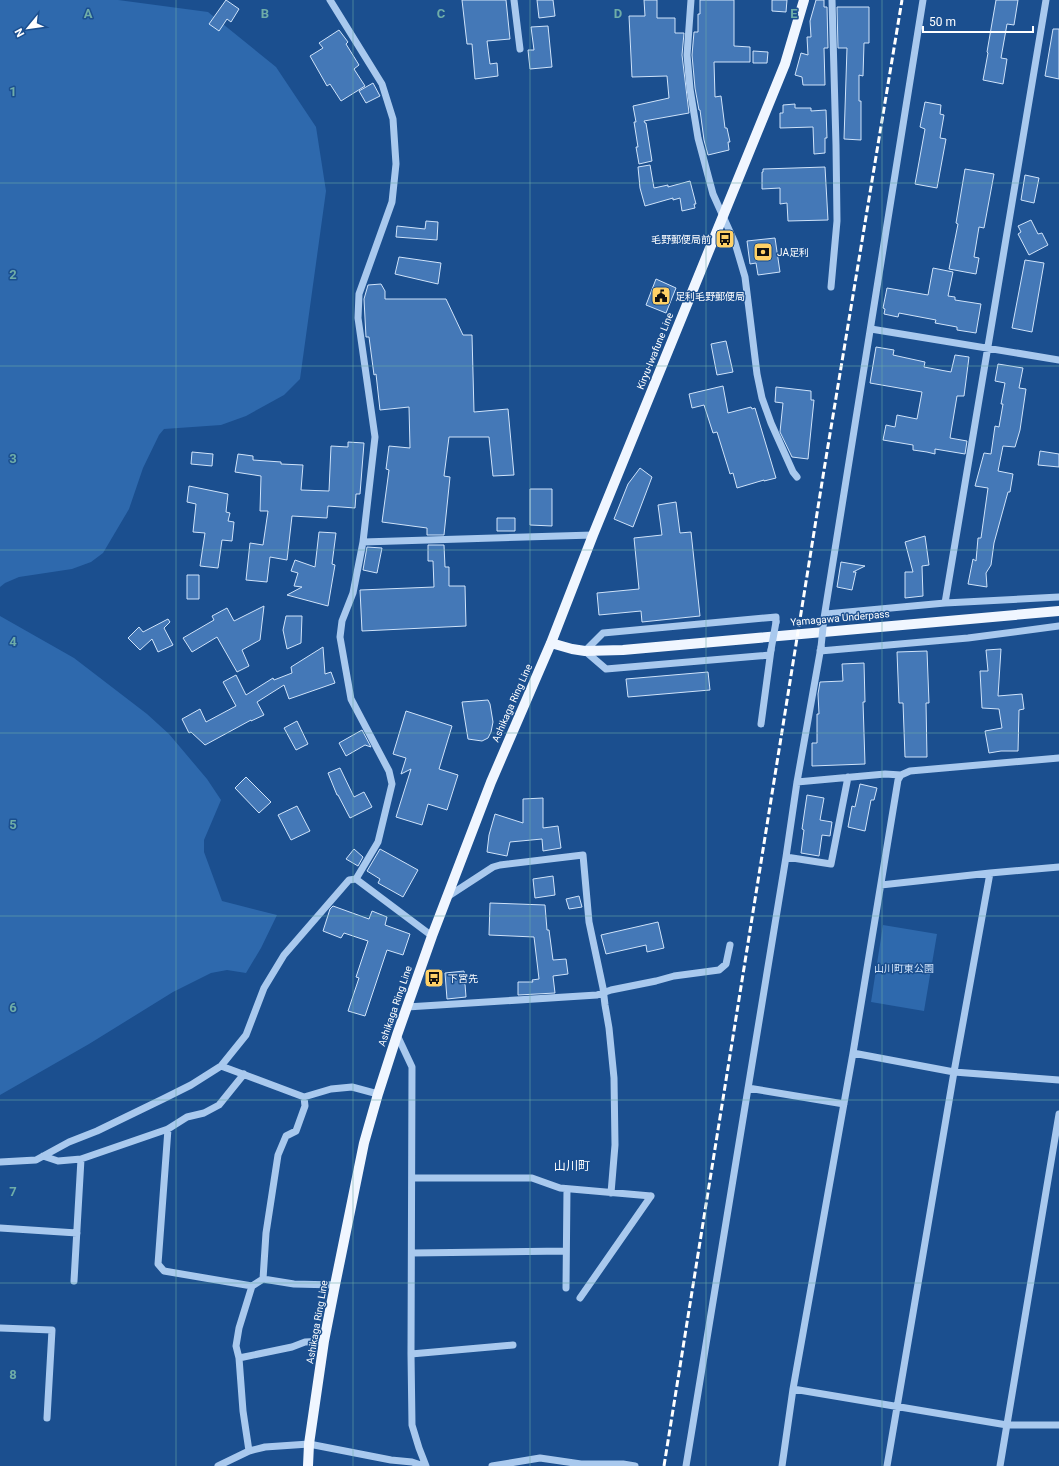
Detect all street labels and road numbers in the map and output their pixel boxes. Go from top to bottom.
street label: Kiryu-Iwafune Line [635,311,675,391]
street label: Yamagawa Underpass [790,608,890,628]
street label: Ashikaga Ring Line [490,662,534,744]
street label: Ashikaga Ring Line [376,964,414,1048]
street label: Ashikaga Ring Line [304,1279,330,1365]

